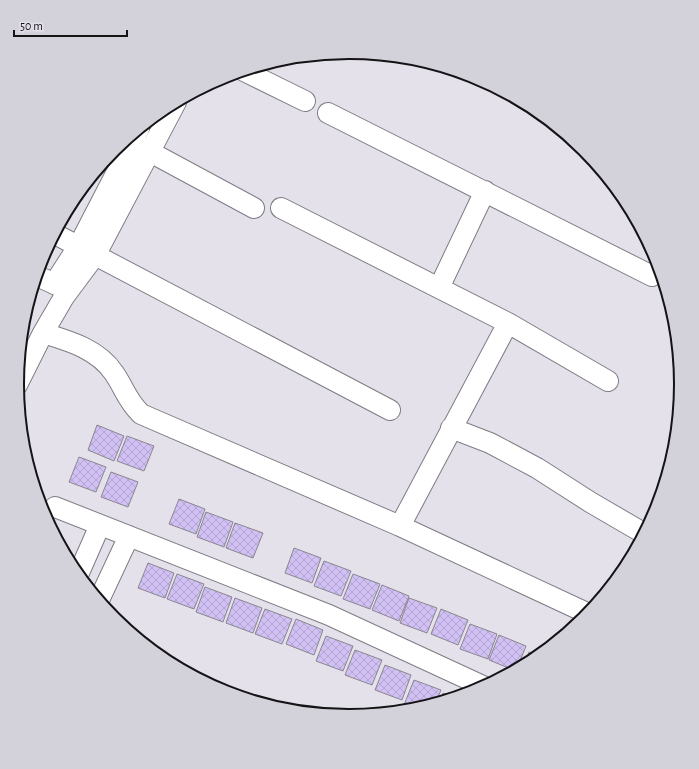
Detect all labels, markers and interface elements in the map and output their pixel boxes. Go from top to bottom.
scale bar [14,12,127,38]
text: 50 m [20,20,43,32]

